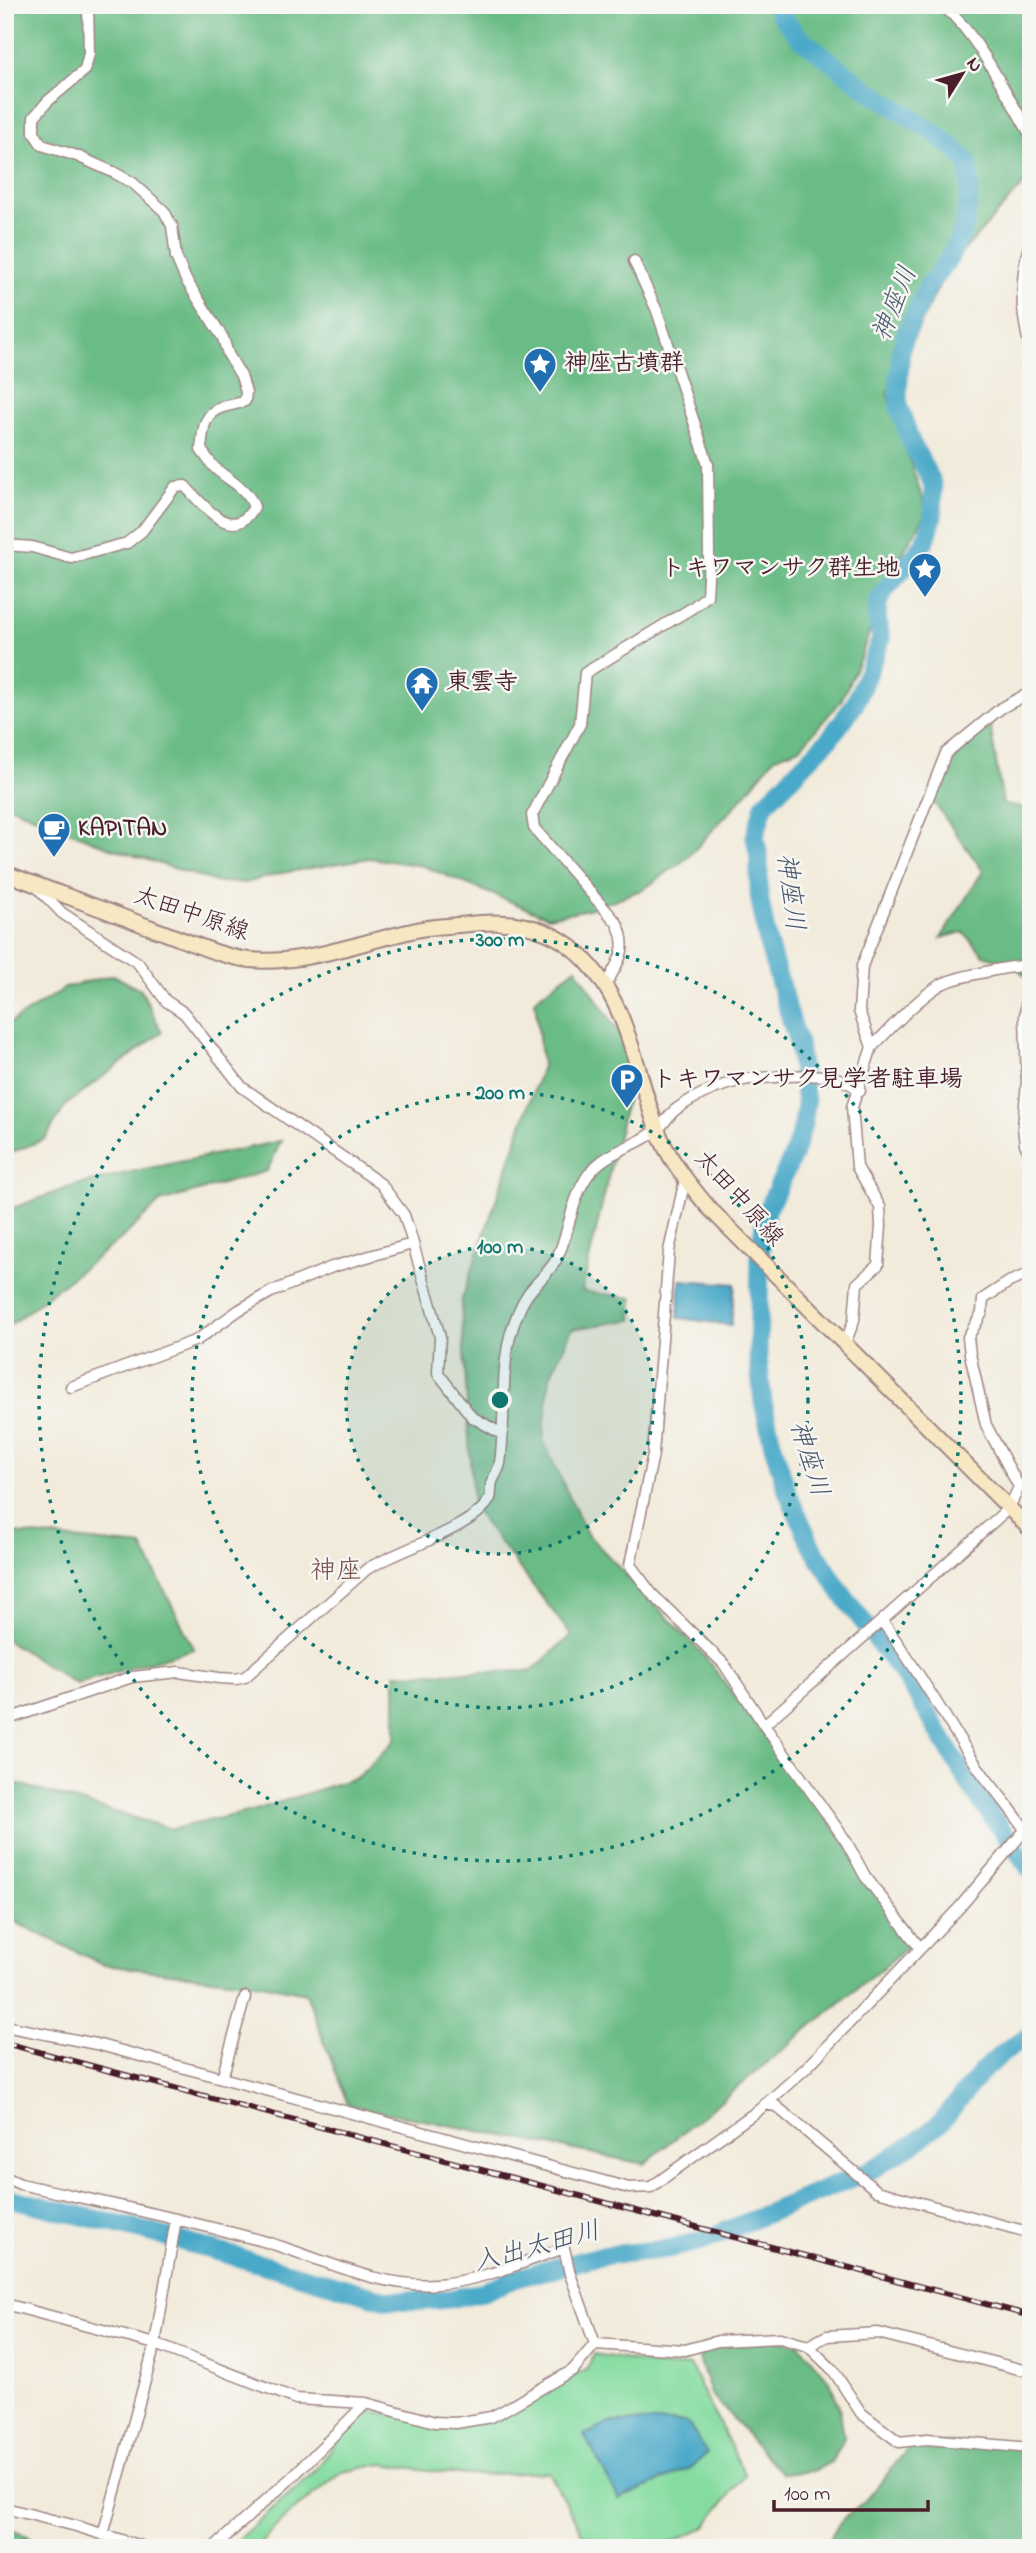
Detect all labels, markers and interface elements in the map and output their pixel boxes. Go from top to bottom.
north arrow [928,38,998,108]
text: N [959,52,988,79]
water label: 神座川 [864,261,928,347]
place icon: 神座古墳群 [521,345,559,394]
place label: 神座古墳群 [564,347,684,382]
place icon: トキワマンサク群生地 [906,550,944,599]
place label: トキワマンサク群生地 [661,552,900,587]
temple icon: 東雲寺 [403,664,441,713]
place label: 東雲寺 [446,666,518,701]
cafe icon: KAPITAN [35,810,73,859]
place label: KAPITAN [78,812,167,847]
water label: 神座川 [765,851,813,933]
street label: 太田中原線 [129,879,253,951]
text: 300 m [475,926,524,956]
parking icon: トキワマンサク見学者駐車場 [608,1061,646,1110]
place label: トキワマンサク見学者駐車場 [652,1063,963,1098]
text: 200 m [474,1079,525,1109]
street label: 太田中原線 [685,1143,791,1255]
text: 100 m [477,1233,523,1263]
centre of rings [488,1388,512,1412]
water label: 神座川 [778,1416,838,1502]
district label: 神座 [310,1553,362,1591]
water label: 入出太田川 [469,2213,605,2283]
scale bar [774,2469,928,2513]
text: 100 m [784,2480,830,2510]

